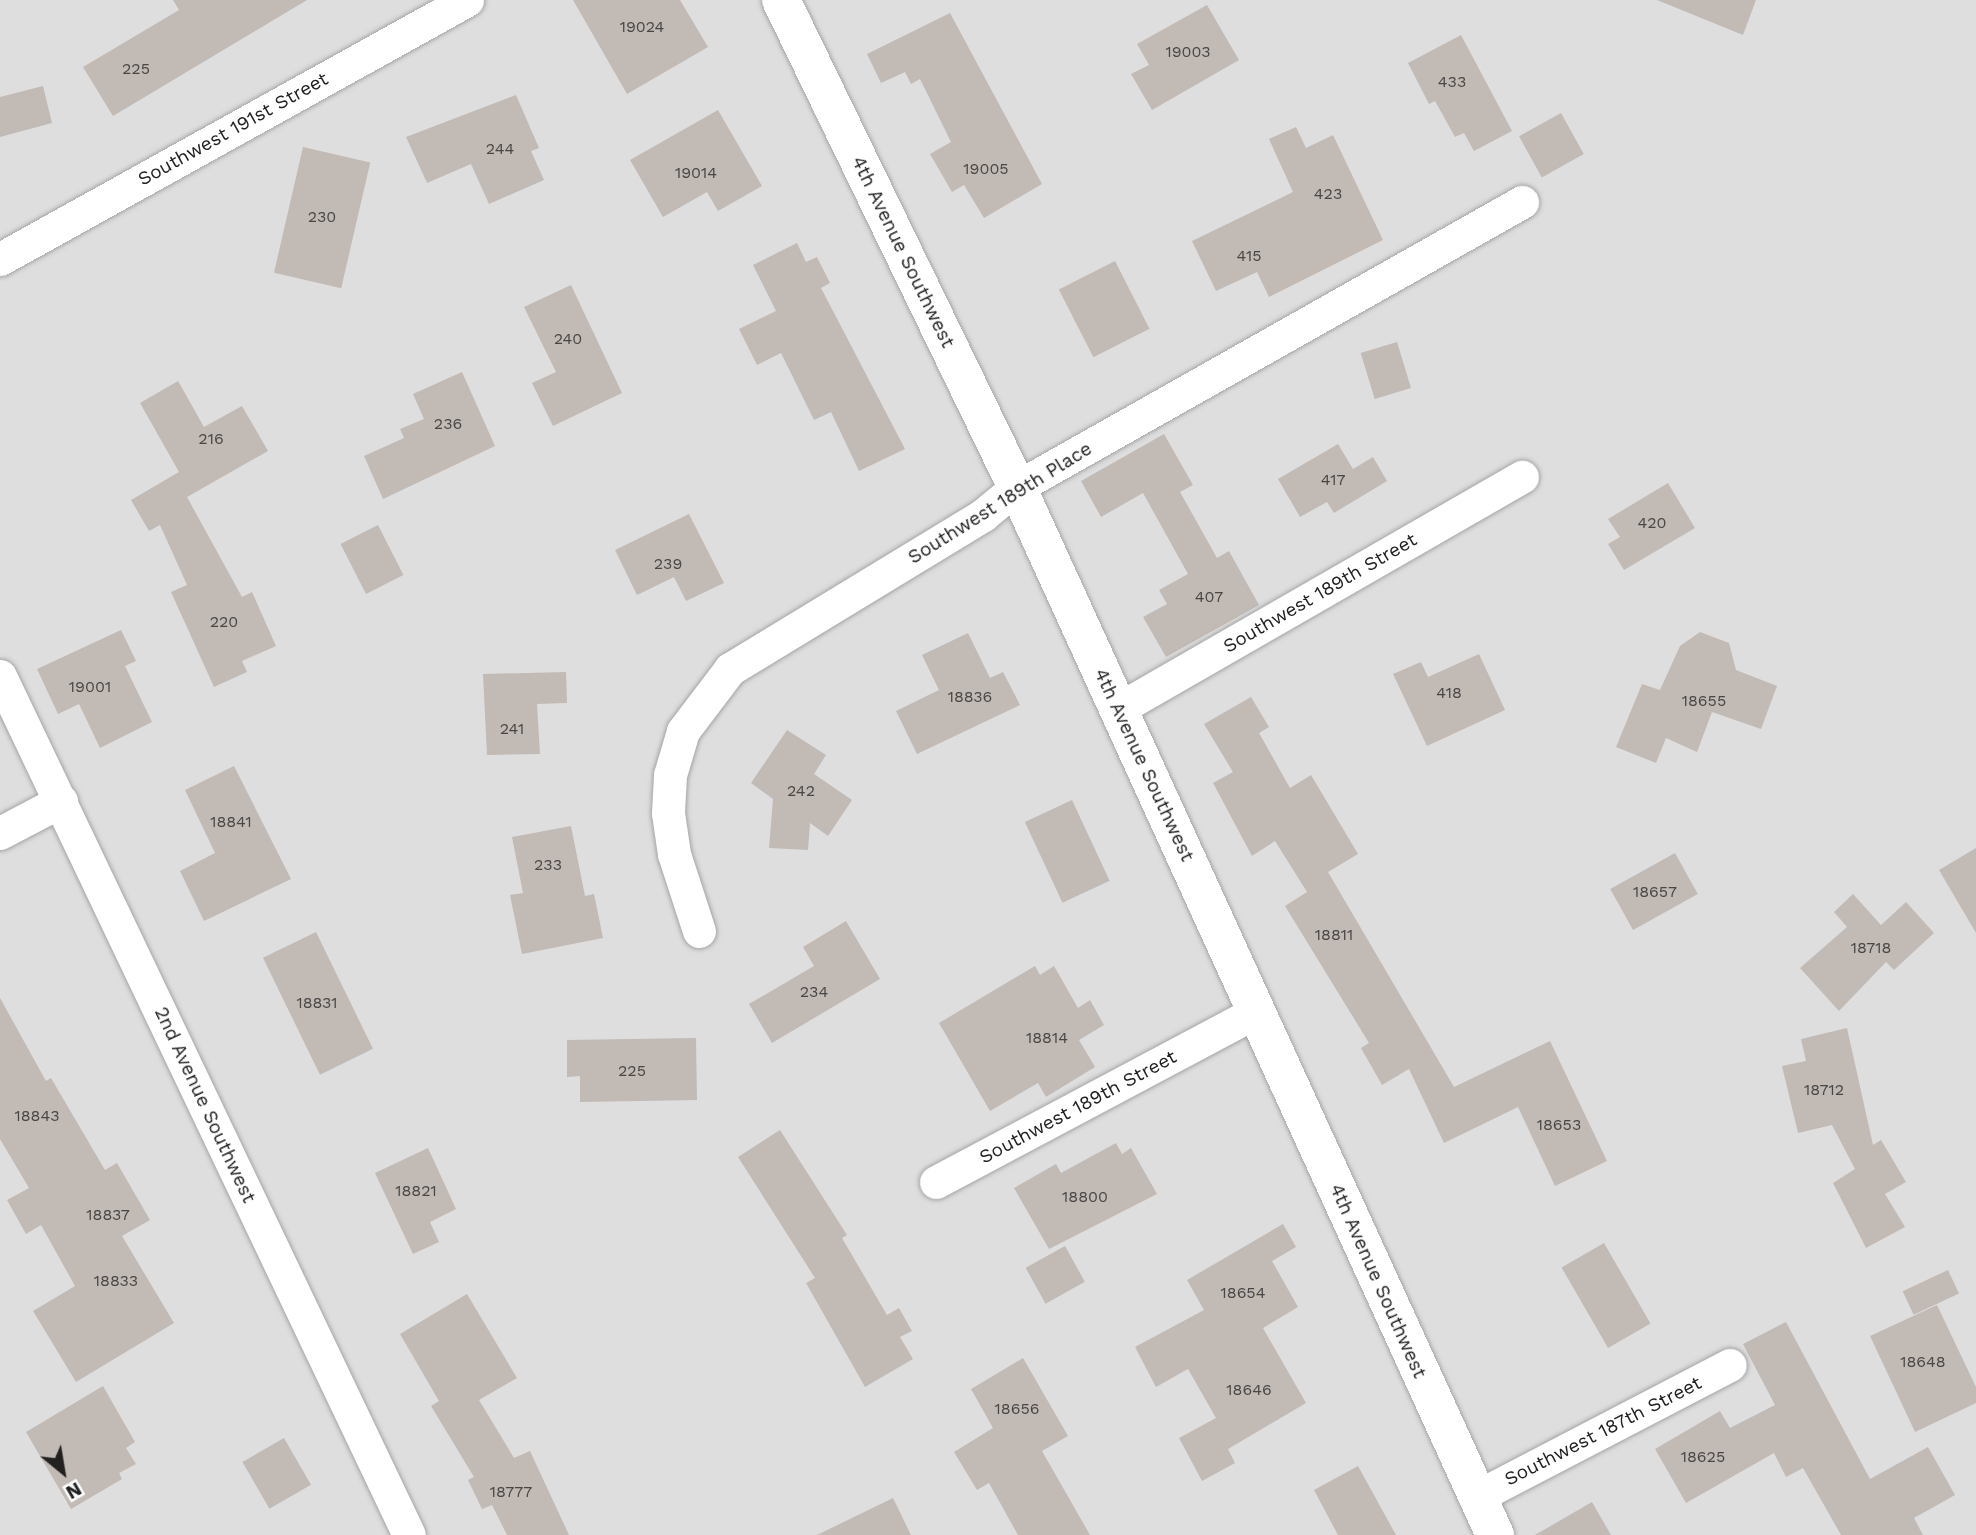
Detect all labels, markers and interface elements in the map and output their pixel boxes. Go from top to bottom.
house number: 19024 [620,17,664,37]
house number: 19003 [1165,42,1211,62]
house number: 225 [122,59,150,79]
street label: Southwest 191st Street [134,67,332,191]
house number: 433 [1438,72,1466,92]
house number: 244 [486,139,514,159]
street label: 4th Avenue Southwest [847,152,959,352]
house number: 19005 [963,159,1009,179]
house number: 19014 [675,163,717,183]
house number: 423 [1314,184,1342,204]
house number: 230 [308,207,336,227]
house number: 415 [1236,246,1262,266]
house number: 240 [554,329,582,349]
house number: 236 [434,414,462,434]
house number: 216 [198,429,224,449]
street label: Southwest 189th Place [904,437,1096,569]
house number: 417 [1321,470,1345,490]
house number: 420 [1637,513,1667,533]
street label: Southwest 189th Street [1219,528,1421,658]
house number: 239 [654,554,682,574]
house number: 407 [1195,587,1223,607]
house number: 220 [210,612,238,632]
street label: 4th Avenue Southwest [1089,665,1199,865]
house number: 19001 [69,677,111,697]
house number: 418 [1436,683,1462,703]
house number: 18836 [948,687,992,707]
house number: 18655 [1682,691,1726,711]
house number: 241 [500,719,524,739]
house number: 242 [787,781,815,801]
house number: 18841 [210,812,252,832]
house number: 233 [534,855,562,875]
house number: 18657 [1633,882,1677,902]
house number: 18811 [1315,925,1353,945]
house number: 18718 [1851,938,1891,958]
house number: 234 [800,982,828,1002]
house number: 18831 [296,993,338,1013]
street label: 2nd Avenue Southwest [149,1003,261,1207]
house number: 18814 [1026,1028,1068,1048]
street label: Southwest 189th Street [975,1045,1181,1169]
house number: 225 [618,1061,646,1081]
house number: 18712 [1804,1080,1844,1100]
house number: 18843 [14,1106,60,1126]
house number: 18653 [1537,1115,1581,1135]
street label: 4th Avenue Southwest [1325,1180,1431,1382]
house number: 18821 [395,1181,437,1201]
house number: 18800 [1062,1187,1108,1207]
house number: 18837 [86,1205,130,1225]
house number: 18833 [94,1271,138,1291]
house number: 18654 [1221,1283,1265,1303]
house number: 18648 [1900,1352,1946,1372]
street label: Southwest 187th Street [1501,1371,1705,1491]
house number: 18646 [1226,1380,1272,1400]
house number: 18656 [995,1399,1039,1419]
north arrow [28,1437,98,1507]
house number: 18625 [1681,1447,1725,1467]
text: N [62,1477,86,1504]
house number: 18777 [490,1482,532,1502]

